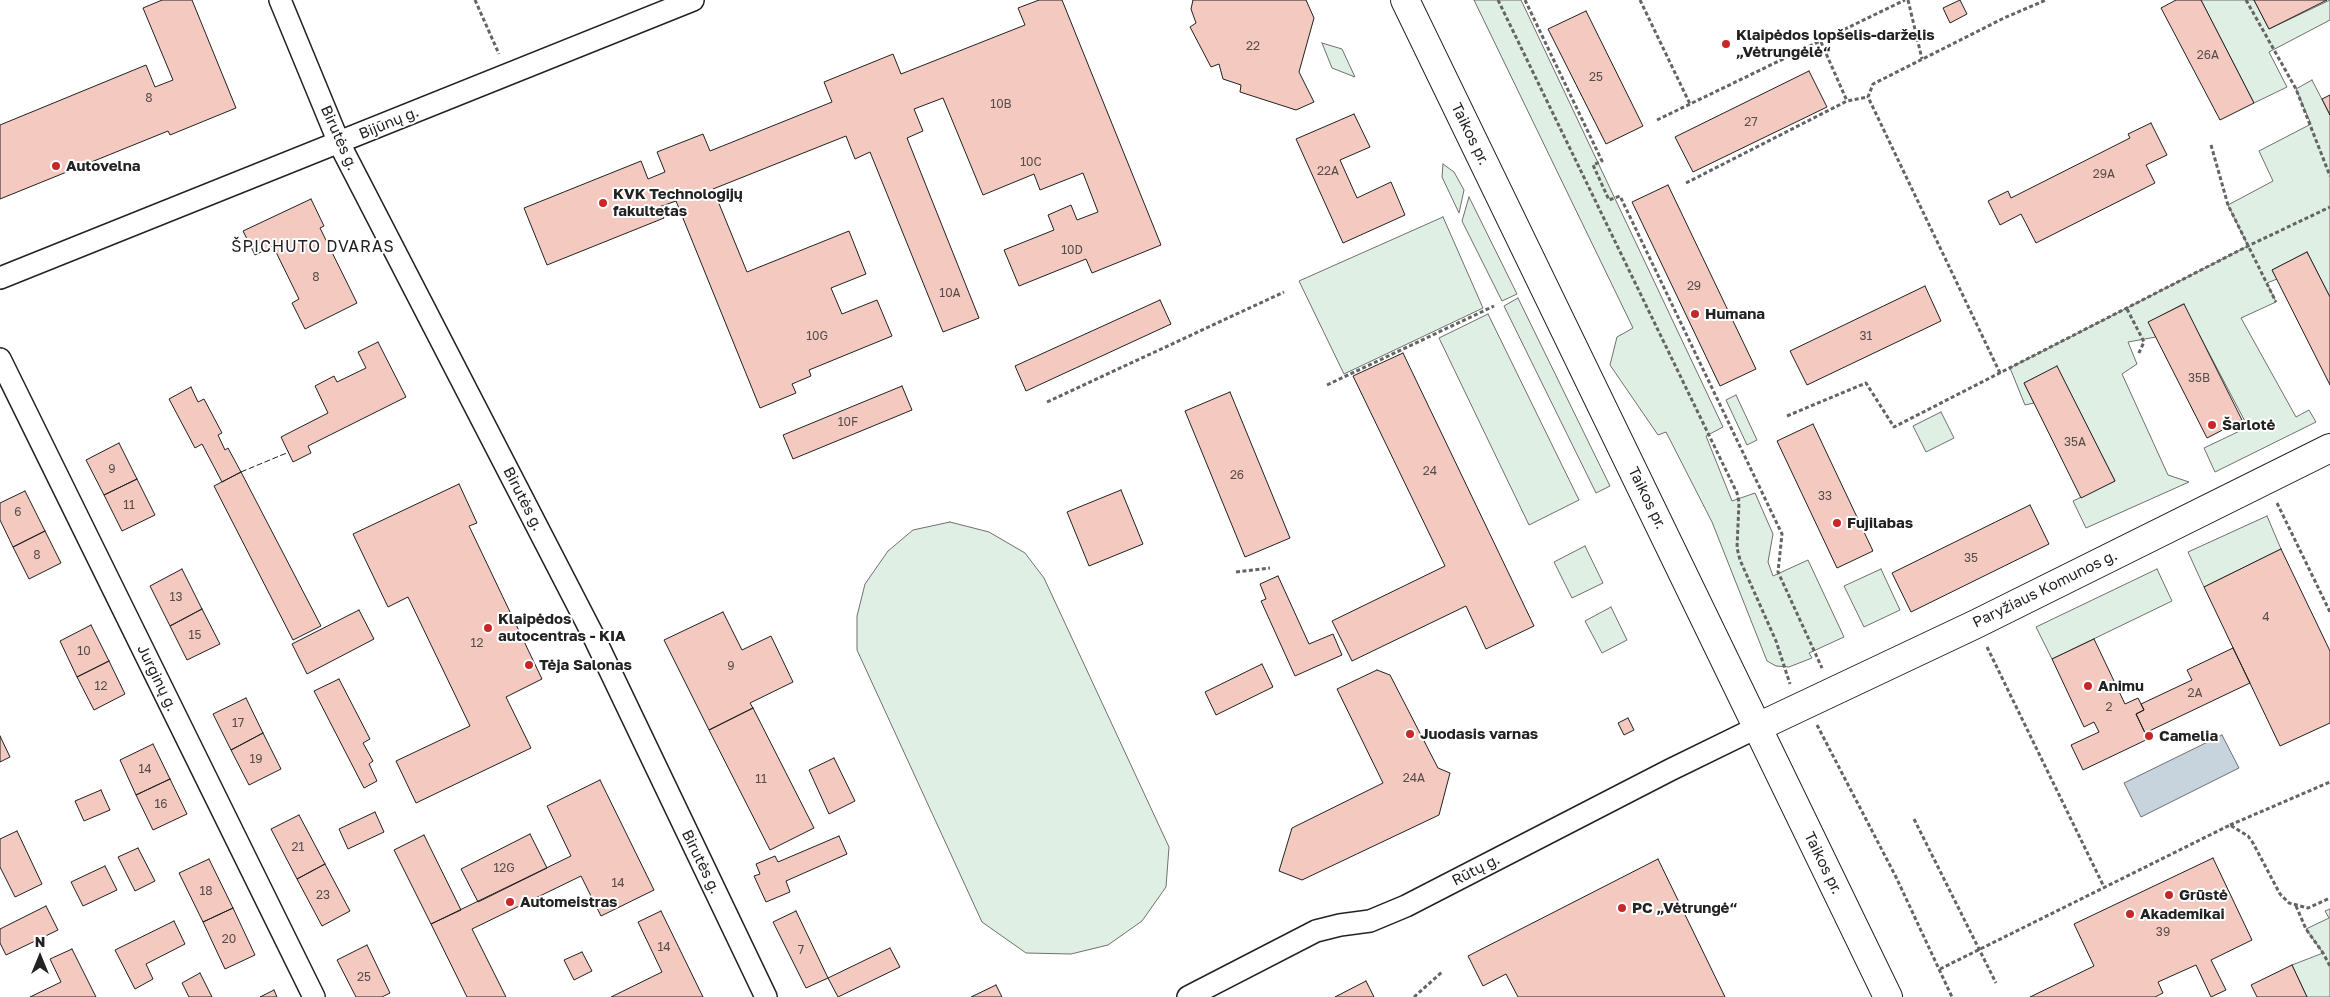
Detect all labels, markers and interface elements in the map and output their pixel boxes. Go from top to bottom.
place label: Klaipėdos lopšelis-darželis „Vėtrungėlė“ [1736,26,1935,61]
marker: Klaipėdos lopšelis-darželis „Vėtrungėlė“ [1720,38,1732,50]
house number: 22 [1246,39,1260,53]
house number: 26A [2197,48,2219,62]
house number: 25 [1589,70,1603,84]
house number: 8 [145,91,153,105]
house number: 10B [990,97,1012,111]
street label: Taikos pr. [1447,100,1493,168]
street label: Birutės g. [317,103,361,173]
street label: Bijūnų g. [356,103,422,143]
house number: 27 [1744,115,1758,129]
house number: 10C [1020,155,1042,169]
place label: Autovelna [66,157,140,175]
marker: Autovelna [50,160,62,172]
house number: 22A [1317,164,1339,178]
house number: 29A [2093,167,2115,181]
place label: KVK Technologijų fakultetas [613,185,743,220]
marker: KVK Technologijų fakultetas [597,197,609,209]
district label: ŠPICHUTO DVARAS [229,237,397,257]
house number: 10D [1061,243,1083,257]
house number: 8 [312,270,320,284]
house number: 29 [1687,279,1701,293]
house number: 10A [939,286,961,300]
place label: Humana [1705,305,1765,323]
marker: Humana [1689,308,1701,320]
house number: 10G [806,329,828,343]
house number: 31 [1860,329,1872,343]
house number: 35B [2188,371,2210,385]
house number: 10F [838,415,858,429]
place label: Šarlotė [2222,416,2275,434]
marker: Šarlotė [2206,419,2218,431]
house number: 35A [2064,435,2086,449]
house number: 9 [108,462,116,476]
street label: Birutės g. [499,464,547,534]
house number: 24 [1423,464,1437,478]
street label: Taikos pr. [1624,464,1670,532]
house number: 26 [1230,468,1244,482]
house number: 33 [1818,489,1832,503]
house number: 11 [123,498,135,512]
house number: 6 [14,505,22,519]
place label: Fujilabas [1847,514,1913,532]
marker: Fujilabas [1831,517,1843,529]
street label: Paryžiaus Komunos g. [1970,546,2120,632]
house number: 8 [33,548,41,562]
house number: 35 [1964,551,1978,565]
house number: 13 [170,590,182,604]
place label: Klaipėdos autocentras - KIA [498,610,626,645]
house number: 4 [2262,610,2270,624]
marker: Klaipėdos autocentras - KIA [482,622,494,634]
house number: 15 [189,628,201,642]
house number: 12 [471,636,483,650]
street label: Jurginų g. [133,642,181,714]
house number: 10 [77,644,91,658]
place label: Tėja Salonas [539,656,632,674]
marker: Tėja Salonas [523,659,535,671]
house number: 9 [727,659,735,673]
place label: Animu [2098,677,2144,695]
house number: 12 [95,679,107,693]
marker: Animu [2082,680,2094,692]
house number: 2A [2188,686,2202,700]
house number: 2 [2106,700,2112,714]
house number: 17 [232,716,244,730]
place label: Juodasis varnas [1420,725,1538,743]
place label: Camelia [2159,727,2218,745]
marker: Juodasis varnas [1404,728,1416,740]
marker: Camelia [2143,730,2155,742]
house number: 19 [249,752,263,766]
house number: 14 [138,762,152,776]
house number: 24A [1403,771,1425,785]
house number: 11 [755,772,767,786]
house number: 16 [154,797,168,811]
street label: Birutės g. [678,827,724,897]
street label: Taikos pr. [1800,829,1846,897]
house number: 21 [292,840,304,854]
street label: Rūtų g. [1449,850,1503,890]
house number: 12G [493,861,515,875]
house number: 14 [611,876,625,890]
house number: 18 [199,884,213,898]
place label: Grūstė [2179,886,2228,904]
house number: 23 [316,888,330,902]
marker: Grūstė [2163,889,2175,901]
place label: Automeistras [520,893,617,911]
marker: Automeistras [504,896,516,908]
place label: PC „Vėtrungė“ [1632,899,1737,917]
marker: PC „Vėtrungė“ [1616,902,1628,914]
place label: Akademikai [2140,905,2225,923]
marker: Akademikai [2124,908,2136,920]
house number: 39 [2156,925,2170,939]
north arrow [15,932,65,982]
house number: 20 [222,932,236,946]
text: N [35,933,45,950]
house number: 14 [657,940,671,954]
house number: 7 [798,943,804,957]
house number: 25 [357,970,371,984]

